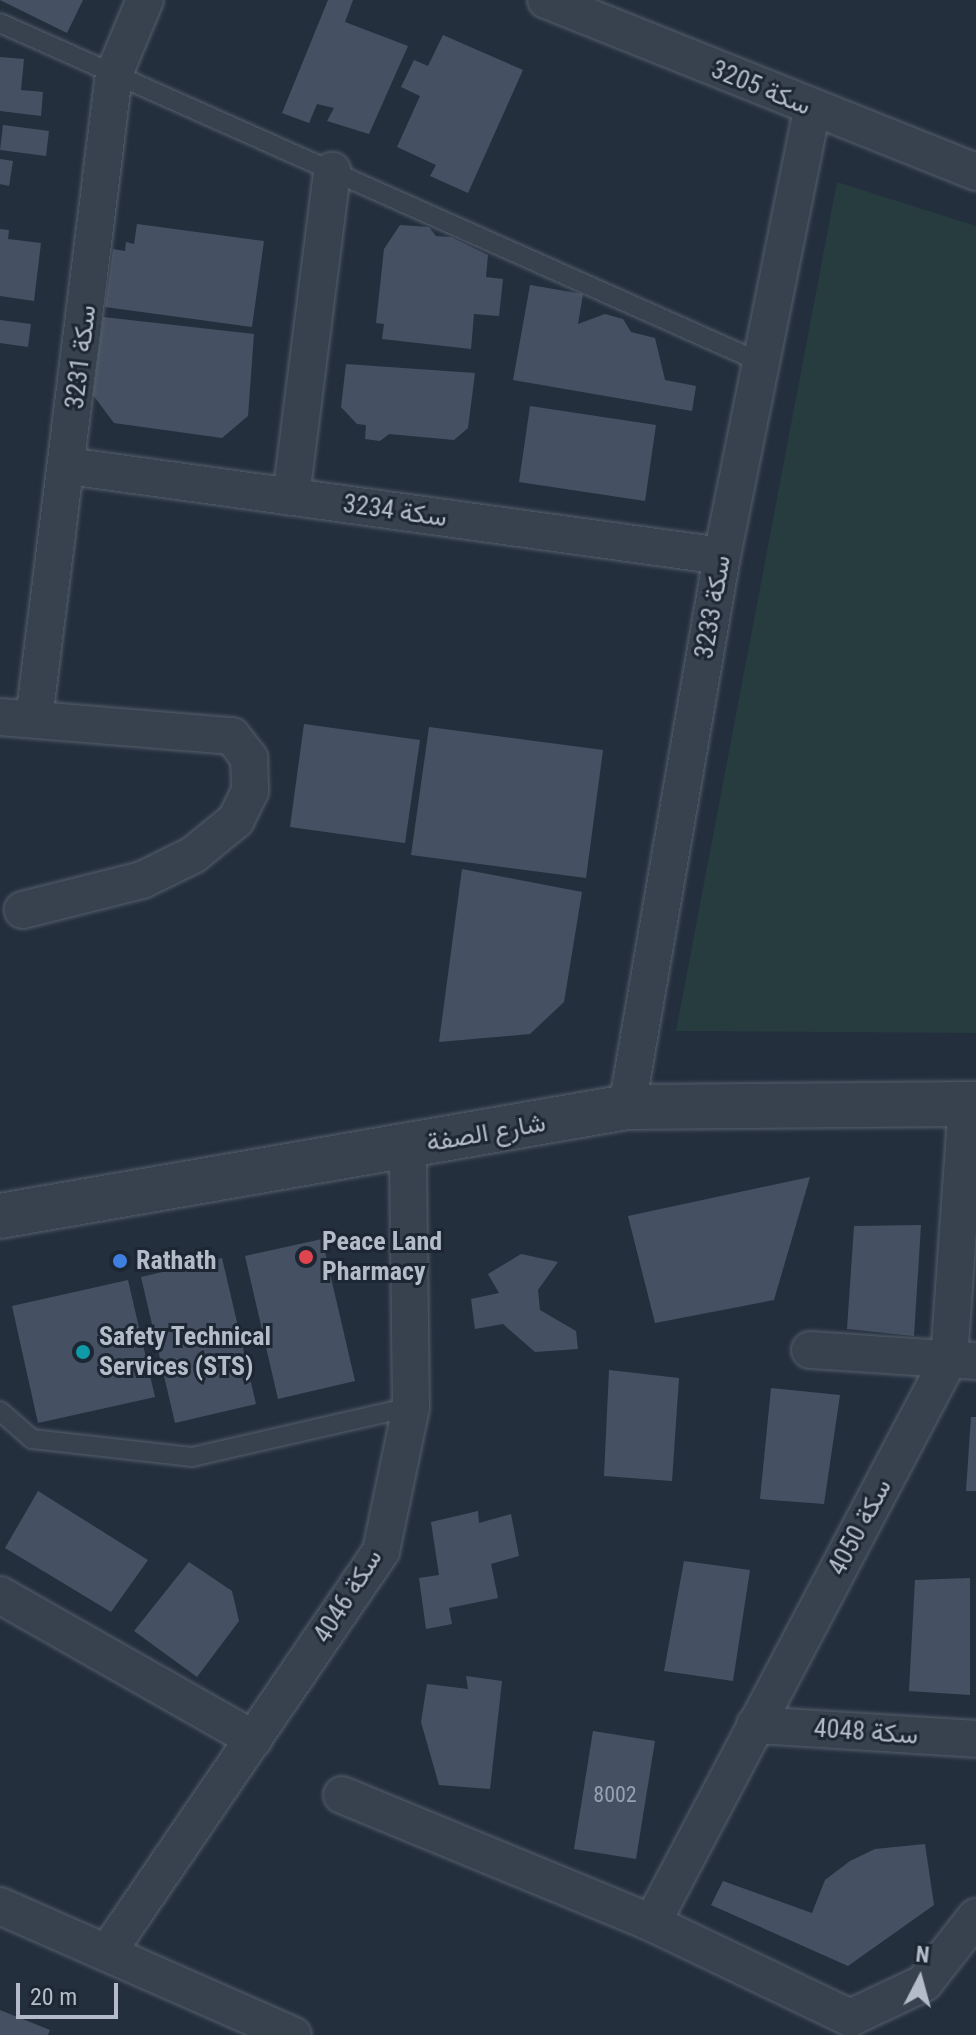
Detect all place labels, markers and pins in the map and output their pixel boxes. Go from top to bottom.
place label: Peace Land Pharmacy [322,1226,442,1288]
place label: Rathath [136,1245,216,1277]
marker: Peace Land Pharmacy [297,1248,315,1266]
marker: Rathath [111,1252,129,1270]
place label: Safety Technical Services (STS) [99,1321,272,1382]
marker: Safety Technical Services (STS) [74,1343,92,1361]

